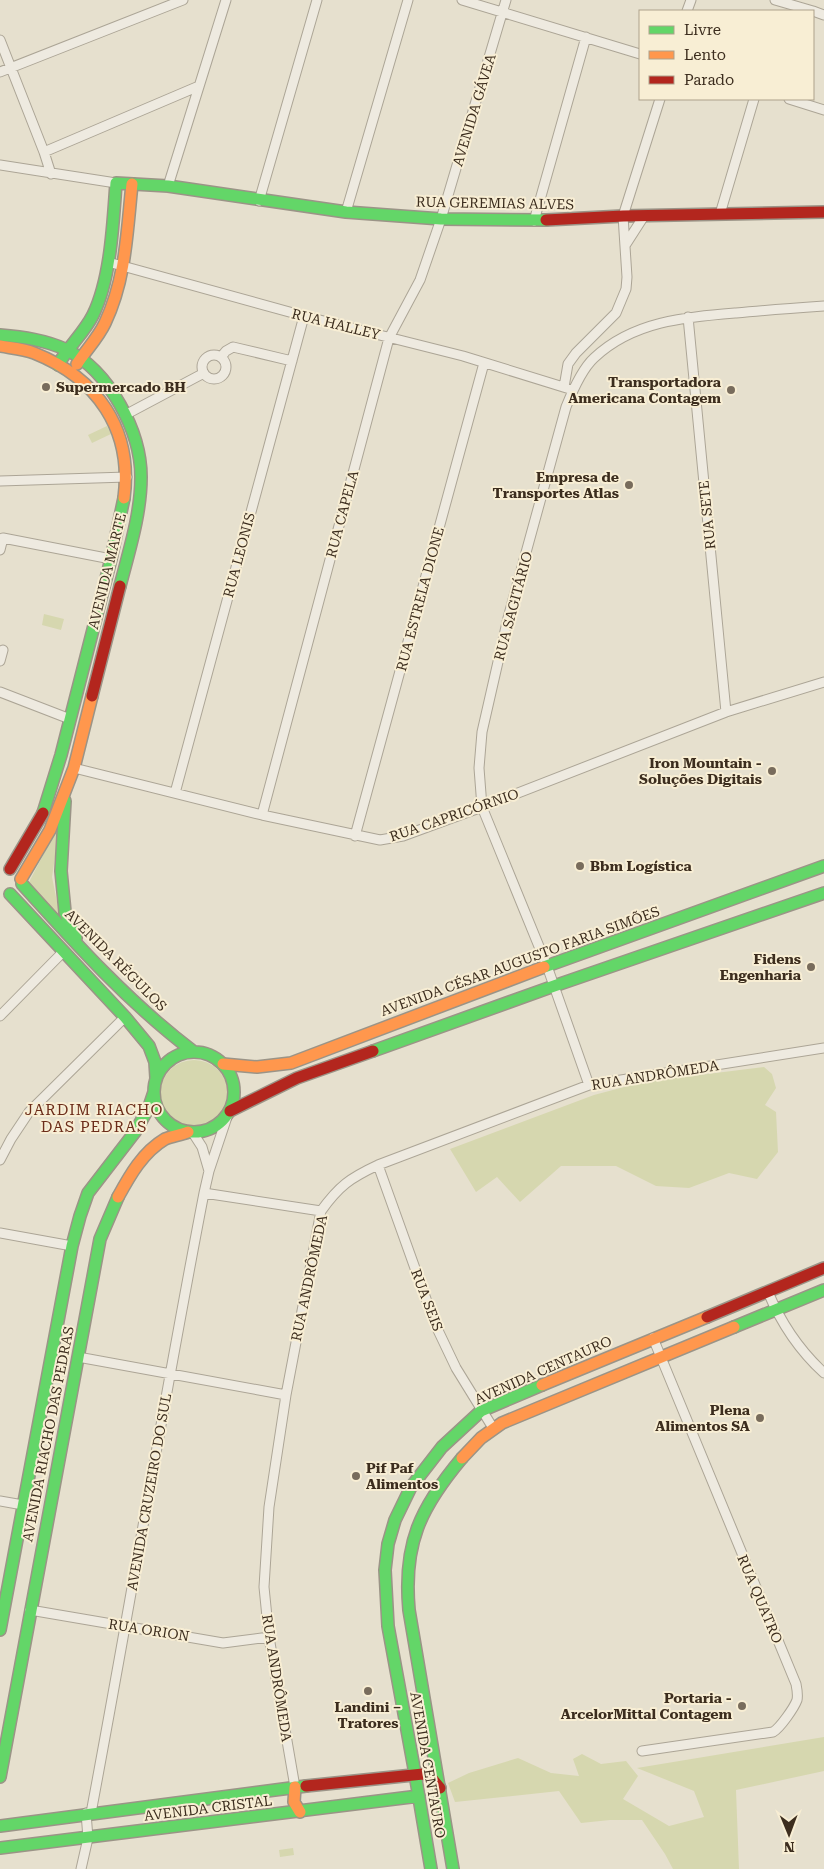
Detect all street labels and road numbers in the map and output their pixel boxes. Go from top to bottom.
street label: AVENIDA GÁVEA [449,52,499,168]
street label: RUA GEREMIAS ALVES [416,194,575,212]
street label: RUA HALLEY [290,305,382,343]
street label: RUA CAPELA [323,468,361,559]
street label: RUA SETE [695,480,719,550]
street label: AVENIDA MARTE [85,511,129,631]
street label: RUA LEONIS [220,511,258,599]
street label: RUA ESTRELA DIONE [393,525,447,673]
street label: RUA SAGITÁRIO [491,550,535,662]
street label: RUA CAPRICÓRNIO [387,785,521,845]
street label: AVENIDA CÉSAR AUGUSTO FARIA SIMÕES [378,903,662,1019]
street label: AVENIDA RÉGULOS [62,906,170,1014]
street label: RUA ANDRÔMEDA [590,1057,720,1093]
street label: RUA ANDRÔMEDA [288,1213,330,1343]
street label: RUA SEIS [408,1267,446,1334]
street label: AVENIDA RIACHO DAS PEDRAS [19,1325,77,1543]
street label: AVENIDA CENTAURO [472,1333,614,1407]
street label: AVENIDA CRUZEIRO DO SUL [124,1392,174,1592]
street label: RUA QUATRO [734,1552,786,1646]
street label: RUA ANDRÔMEDA [259,1613,295,1743]
street label: RUA ORION [107,1616,191,1644]
street label: AVENIDA CENTAURO [407,1691,449,1839]
street label: AVENIDA CRISTAL [143,1792,273,1824]

